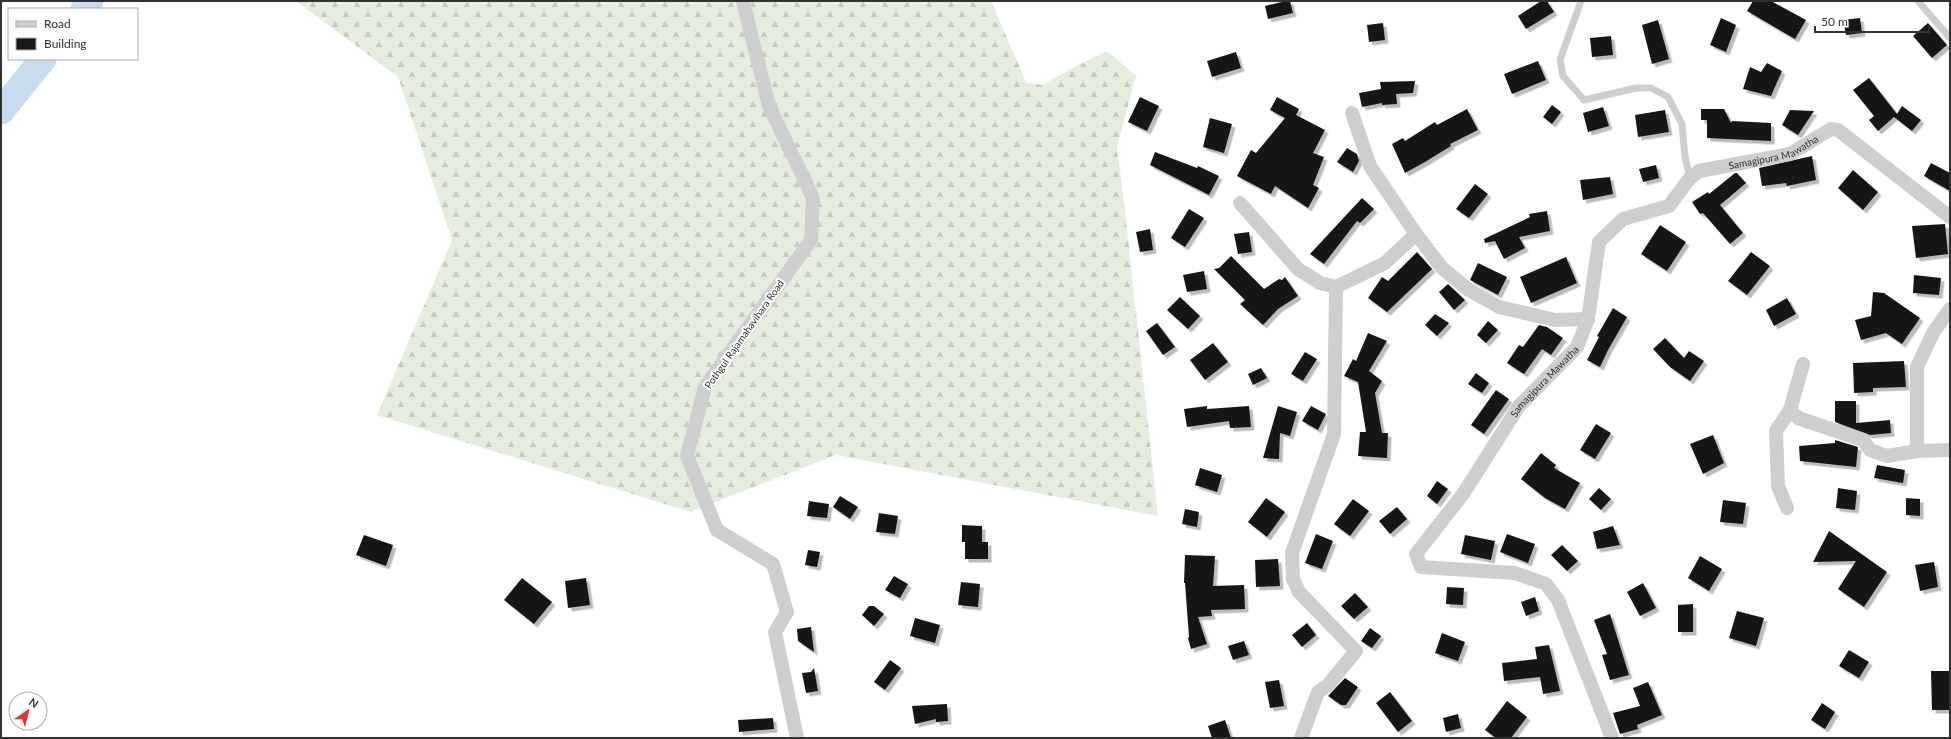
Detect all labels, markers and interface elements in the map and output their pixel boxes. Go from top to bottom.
legend [8,8,138,60]
scale bar [1815,8,1929,34]
text: 50 m [1821,14,1848,29]
text: Road [44,16,71,31]
text: Building [44,36,87,51]
street label: Samagipura Mawatha [1727,132,1820,171]
street label: Pothgul Rajamahavihara Road [702,277,786,391]
street label: Samagipura Mawatha [1508,343,1581,419]
north arrow [8,691,48,731]
text: N [27,695,41,710]

